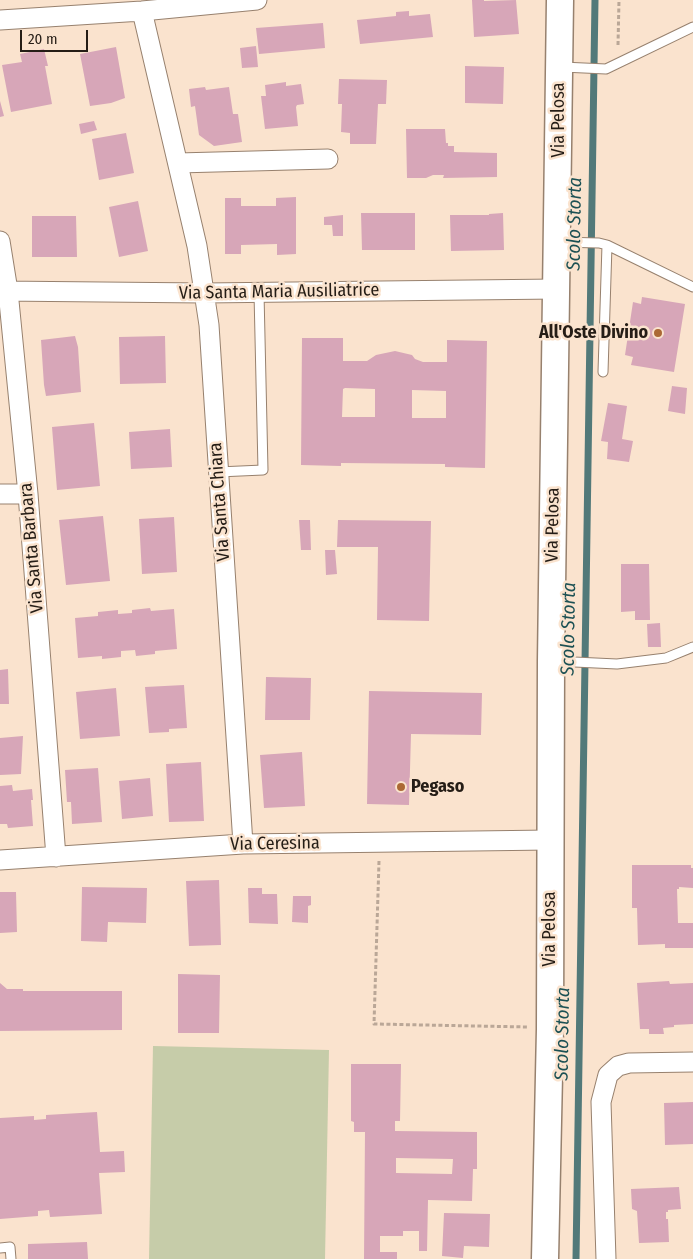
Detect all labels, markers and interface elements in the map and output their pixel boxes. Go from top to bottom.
scale bar [22,20,90,52]
text: 20 m [28,30,58,48]
street label: Via Pelosa [548,82,570,158]
water label: Scolo Storta [563,177,587,271]
street label: Via Santa Maria Ausiliatrice [179,279,379,305]
place label: All'Oste Divino [539,322,648,344]
marker: All'Oste Divino [652,327,664,339]
street label: Via Santa Chiara [205,442,235,562]
street label: Via Santa Barbara [16,482,48,614]
street label: Via Pelosa [542,487,564,563]
water label: Scolo Storta [557,582,581,676]
place label: Pegaso [411,776,464,798]
marker: Pegaso [395,781,407,793]
street label: Via Ceresina [230,832,320,856]
street label: Via Pelosa [539,891,561,967]
water label: Scolo Storta [551,987,575,1081]

